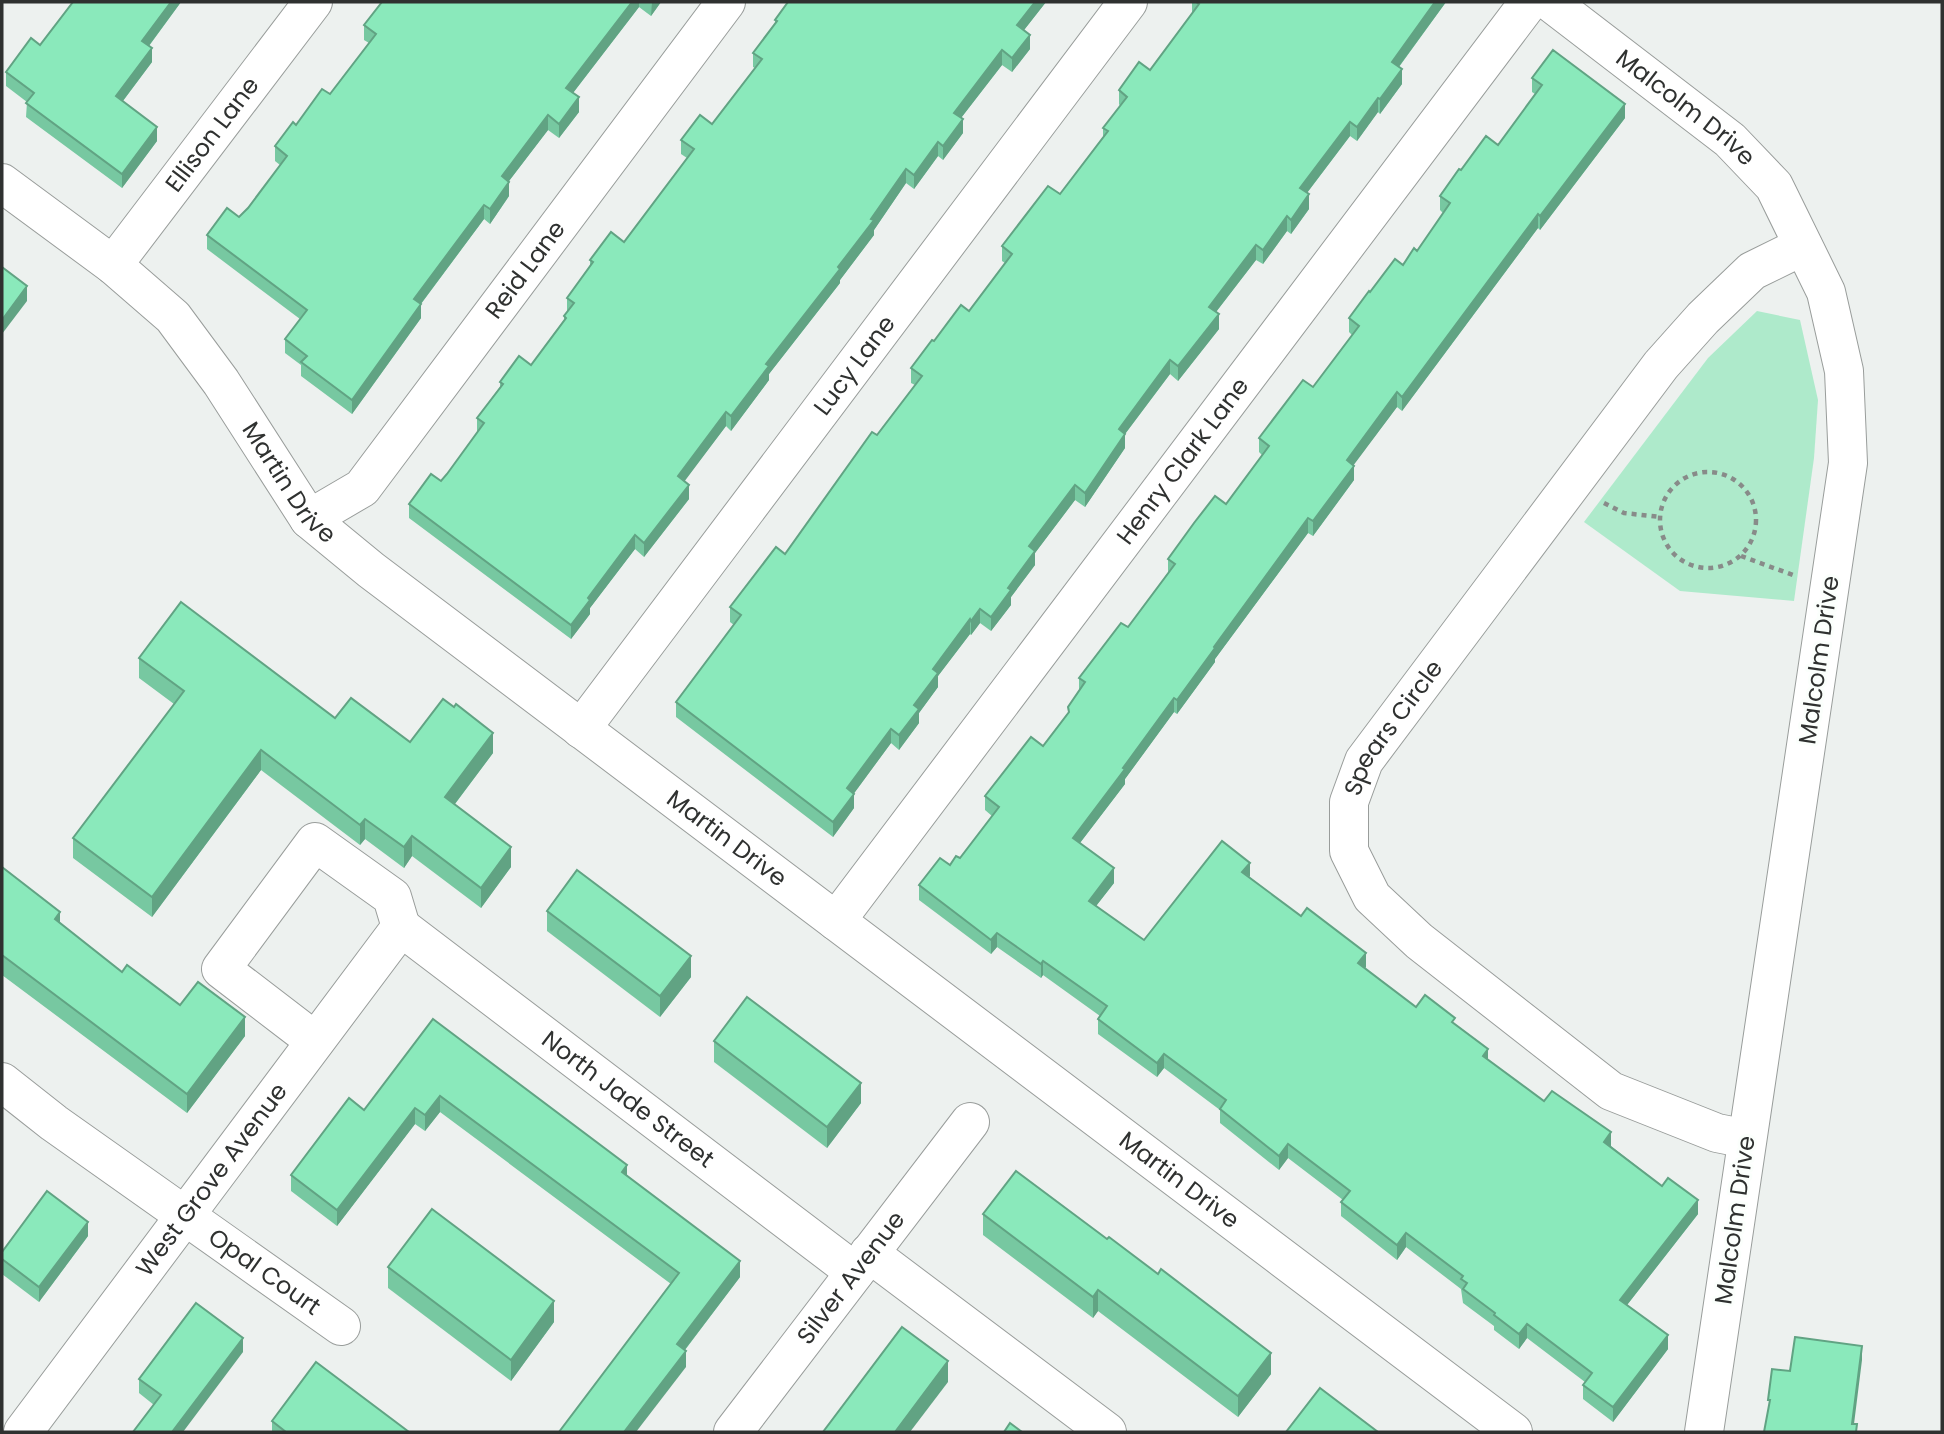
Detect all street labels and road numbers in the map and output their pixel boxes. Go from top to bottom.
street label: Malcolm Drive [1609,41,1763,173]
street label: Ellison Lane [157,70,266,199]
street label: Reid Lane [477,214,573,325]
street label: Lucy Lane [806,308,903,422]
street label: Henry Clark Lane [1109,371,1256,551]
street label: Martin Drive [235,415,343,551]
street label: Malcolm Drive [1790,573,1847,746]
street label: Spears Circle [1336,653,1450,800]
street label: Martin Drive [660,782,794,894]
street label: North Jade Street [535,1023,721,1175]
street label: West Grove Avenue [128,1076,295,1283]
street label: Martin Drive [1113,1124,1246,1236]
street label: Malcolm Drive [1706,1133,1763,1306]
street label: Silver Avenue [789,1204,912,1351]
street label: Opal Court [202,1220,328,1323]

